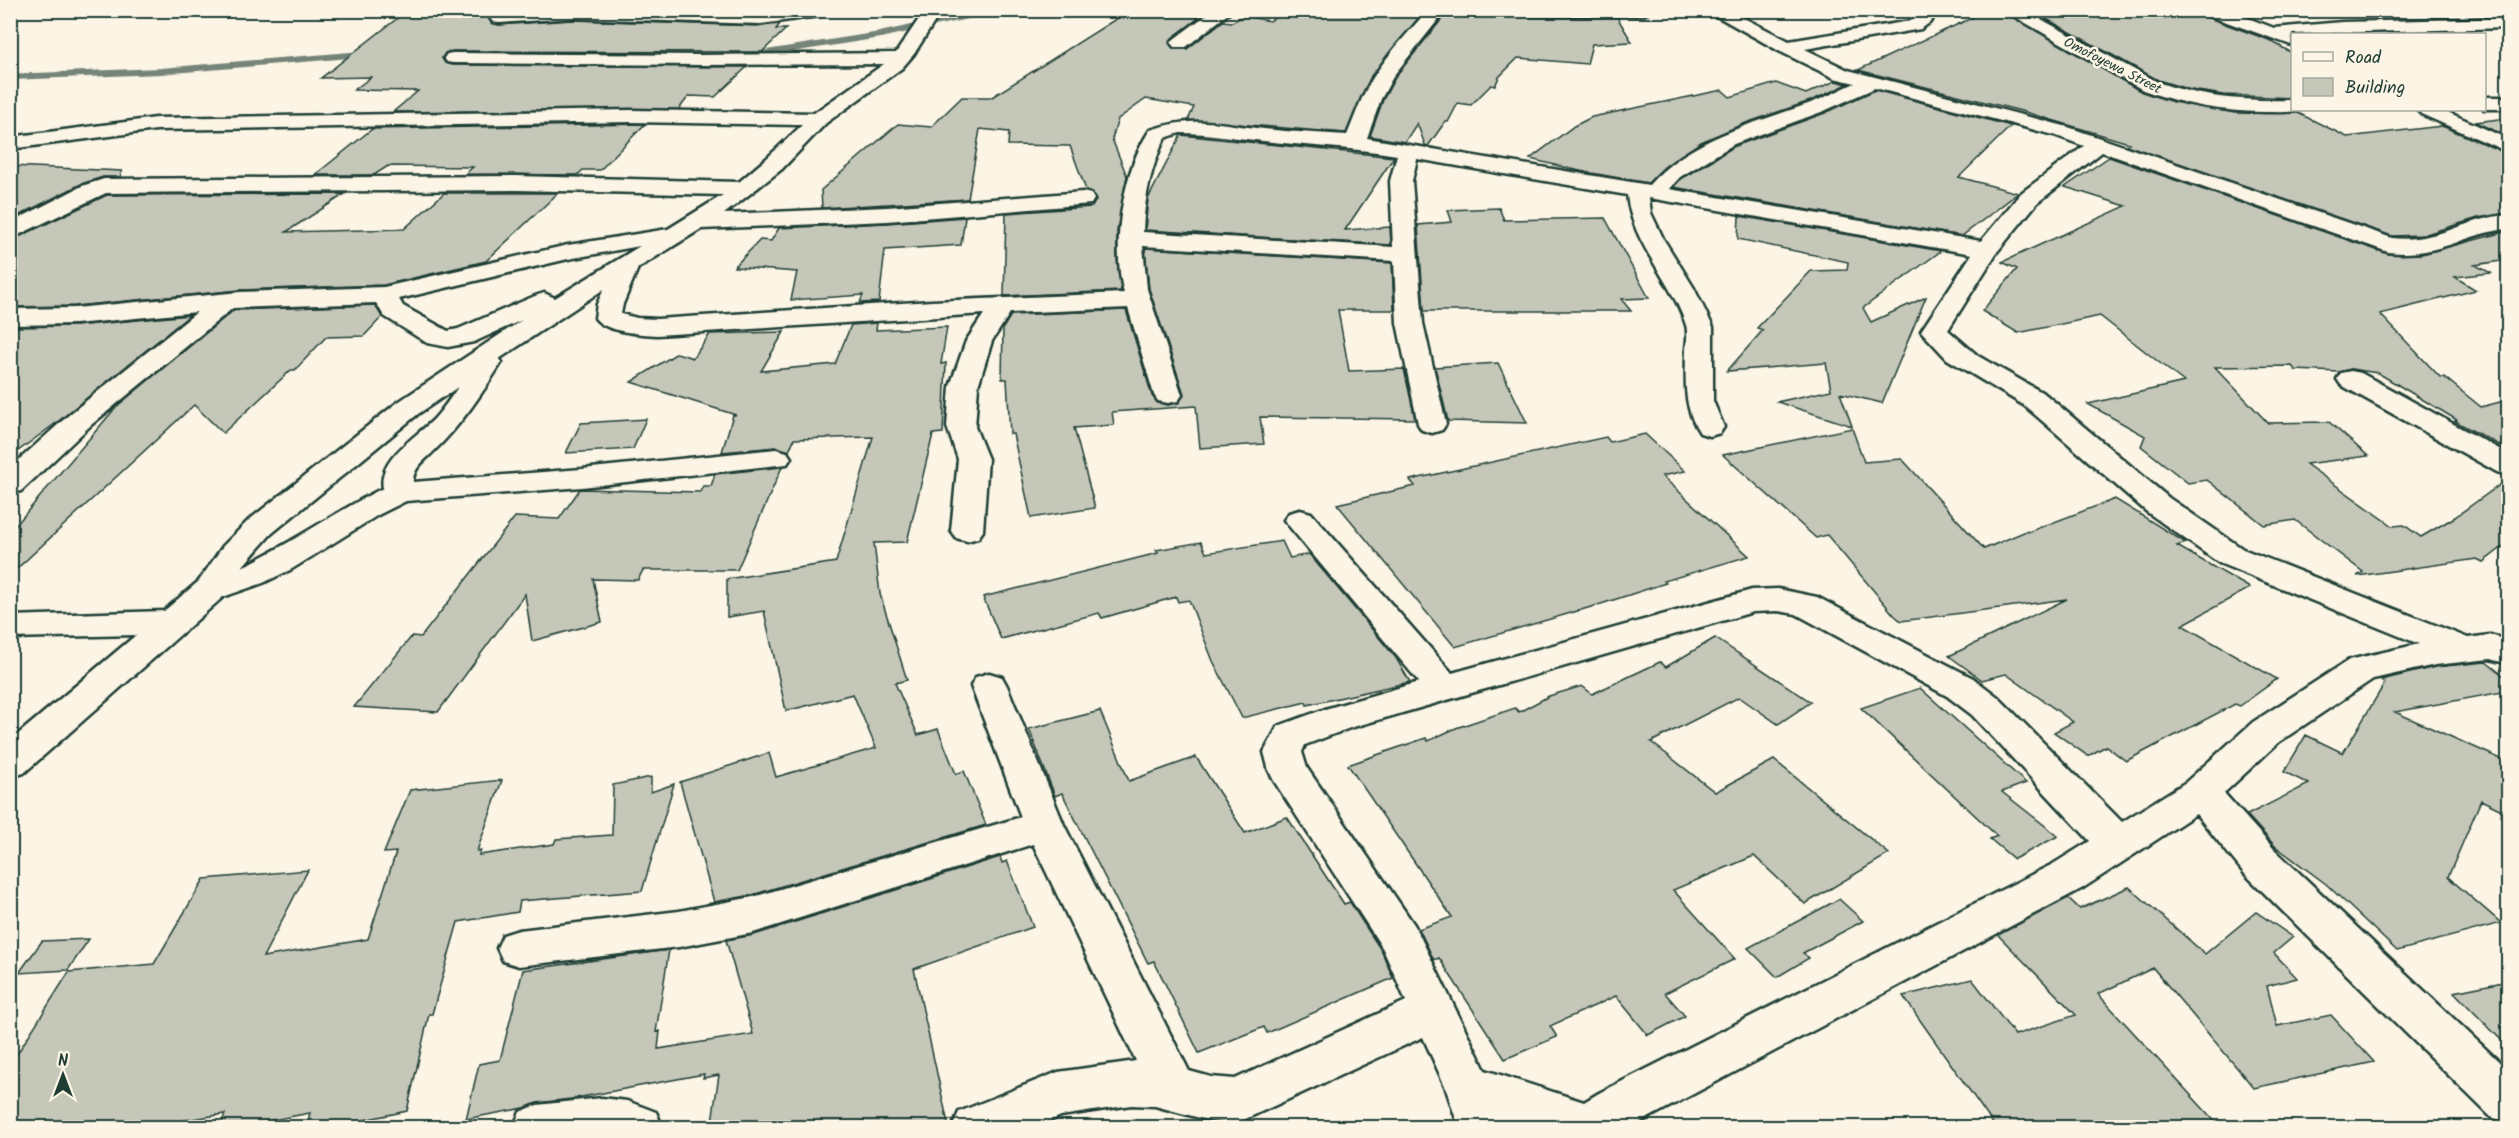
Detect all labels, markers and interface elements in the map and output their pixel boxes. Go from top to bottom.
street label: Omofoyewa Street [2060,32,2166,100]
legend [2291,33,2486,111]
text: Road [2345,44,2382,73]
text: Building [2345,74,2405,103]
north arrow [33,1045,93,1105]
text: N [58,1049,68,1074]

